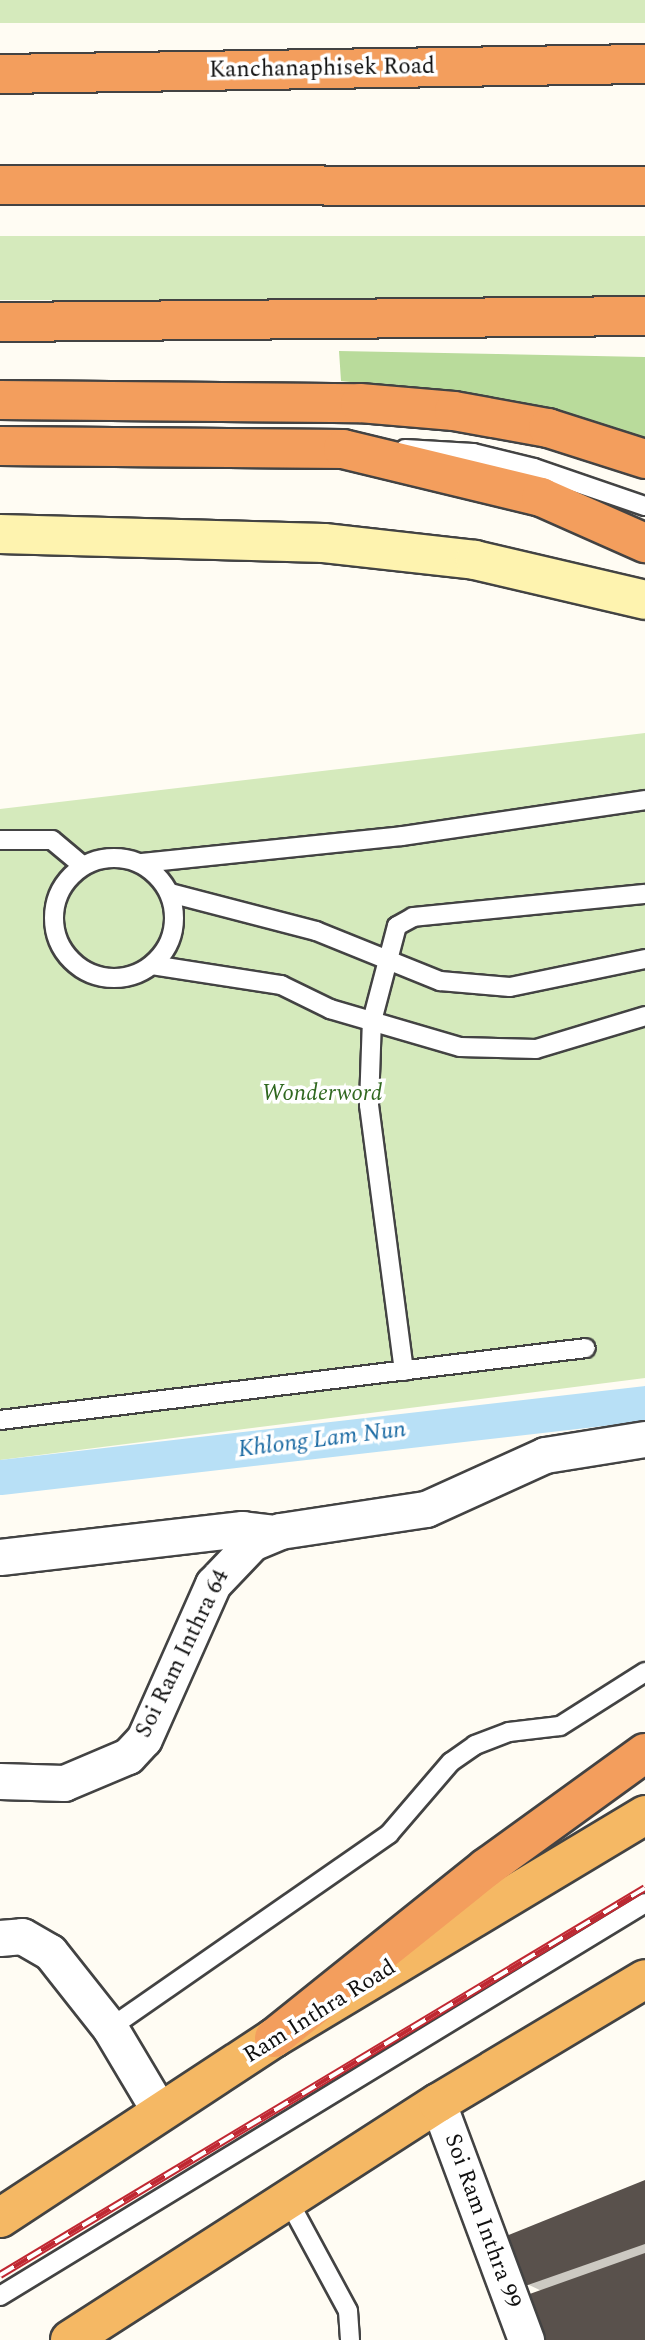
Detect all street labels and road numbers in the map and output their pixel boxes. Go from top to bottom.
street label: Kanchanaphisek Road [209,53,435,85]
street label: Soi Ram Inthra 64 [130,1565,236,1743]
street label: Ram Inthra Road [239,1954,401,2070]
street label: Soi Ram Inthra 99 [438,2130,526,2312]

